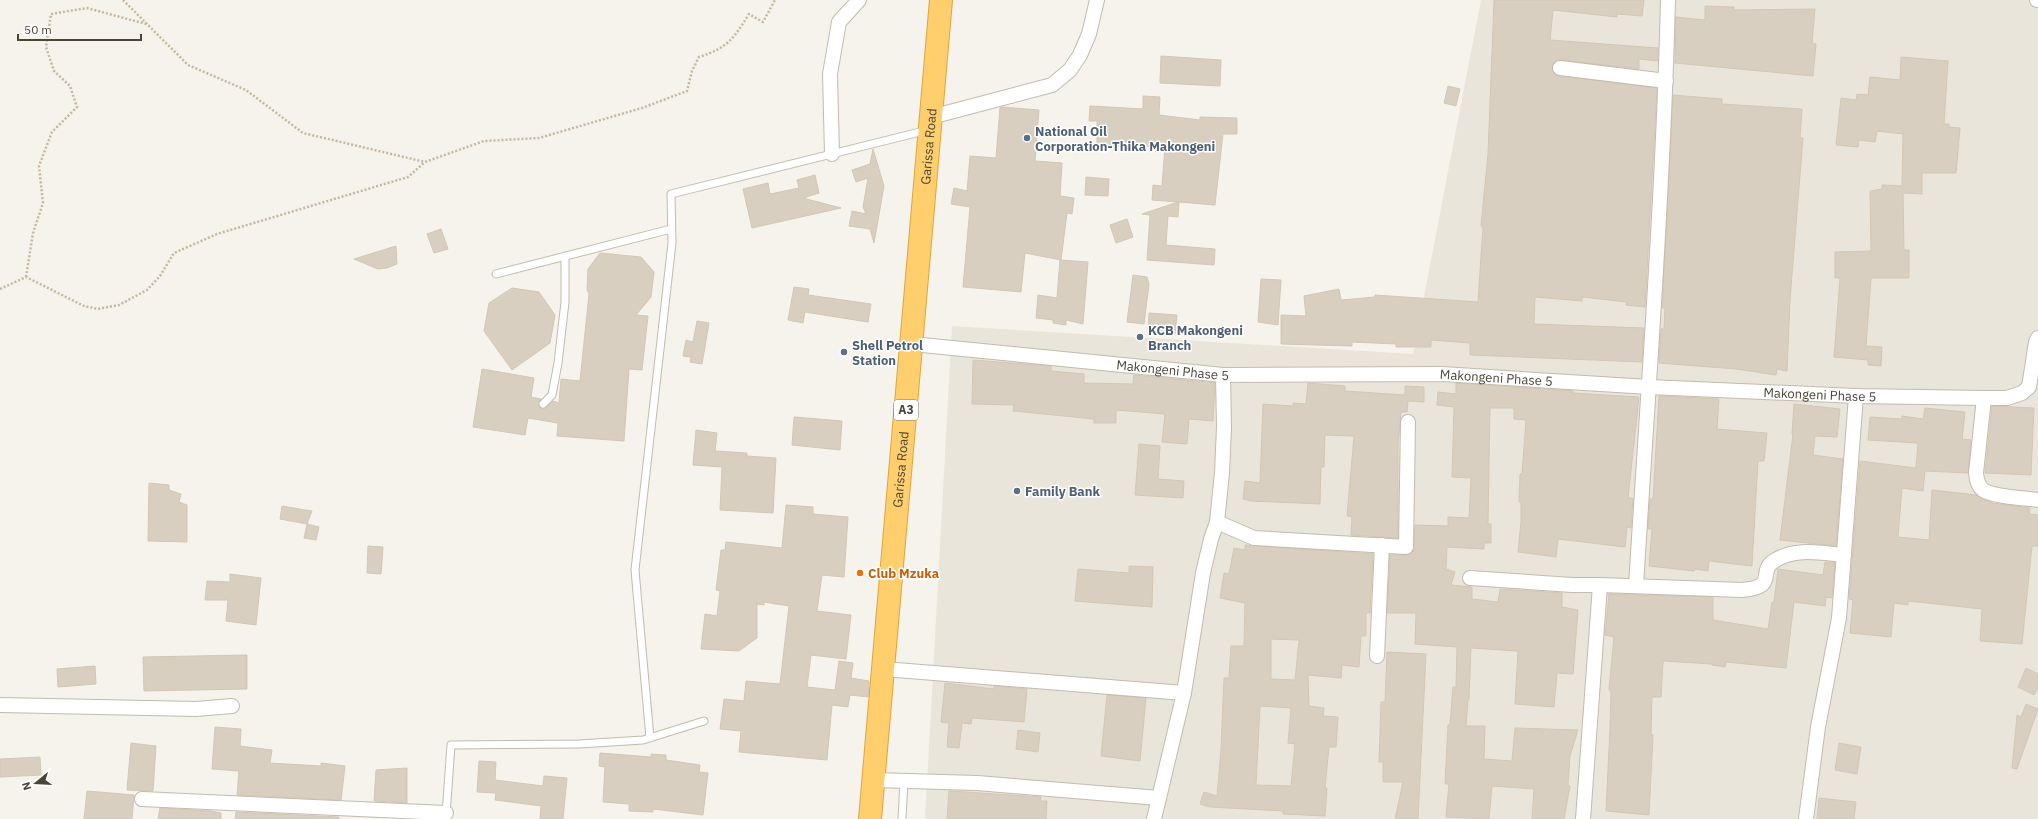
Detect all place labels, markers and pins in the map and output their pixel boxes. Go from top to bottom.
place label: National Oil Corporation-Thika Makongeni [1035,123,1215,155]
marker: National Oil Corporation-Thika Makongeni [1022,133,1032,143]
place label: KCB Makongeni Branch [1148,322,1243,354]
marker: KCB Makongeni Branch [1135,332,1145,342]
place label: Shell Petrol Station [852,337,923,369]
marker: Shell Petrol Station [839,347,849,357]
place label: Family Bank [1025,483,1101,500]
marker: Family Bank [1012,486,1022,496]
place label: Club Mzuka [868,565,939,582]
marker: Club Mzuka [855,568,865,578]

